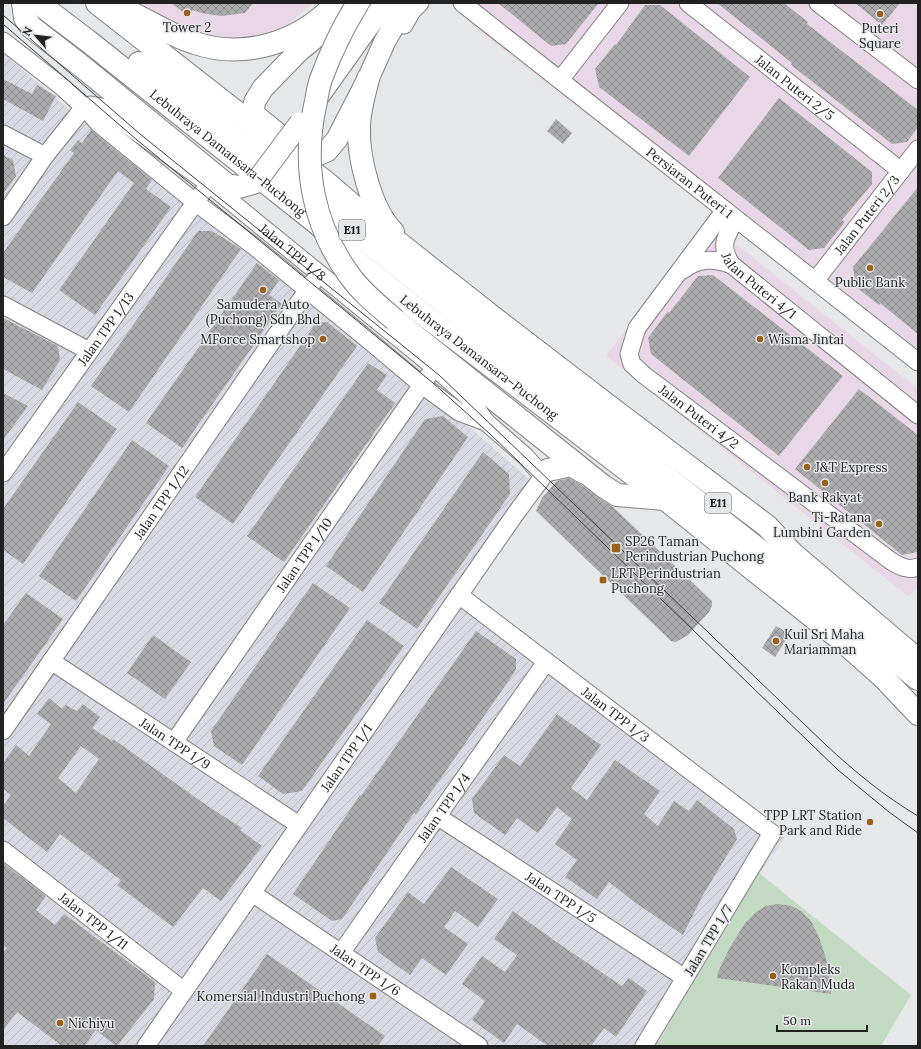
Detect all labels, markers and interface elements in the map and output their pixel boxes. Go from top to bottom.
marker: Tower 2 [182,8,192,18]
marker: Puteri Square [875,9,885,19]
north arrow [16,16,56,56]
place label: Tower 2 [163,19,211,36]
place label: Puteri Square [859,20,901,52]
text: N [19,24,36,38]
street label: Jalan Puteri 2/5 [751,51,837,124]
street label: Lebuhraya Damansara–Puchong [146,86,310,221]
street label: Persiaran Puteri 1 [643,143,737,222]
street label: Jalan Puteri 2/3 [830,172,903,259]
street label: Jalan TPP 1/8 [255,220,329,285]
road number: E11 [339,220,365,240]
street label: Jalan Puteri 4/1 [717,249,800,323]
marker: Public Bank [865,263,875,273]
place label: Public Bank [835,274,905,291]
marker: Samudera Auto (Puchong) Sdn Bhd [258,285,268,295]
street label: Jalan TPP 1/13 [74,289,138,370]
street label: Lebuhraya Damansara–Puchong [396,291,562,424]
place label: Samudera Auto (Puchong) Sdn Bhd [206,296,320,328]
place label: MForce Smartshop [200,331,315,348]
place label: Wisma Jintai [768,331,844,348]
marker: MForce Smartshop [318,334,328,344]
marker: Wisma Jintai [755,334,765,344]
street label: Jalan Puteri 4/2 [654,381,742,453]
place label: J&T Express [814,459,888,476]
street label: Jalan TPP 1/12 [129,462,193,543]
marker: J&T Express [802,462,812,472]
marker: Bank Rakyat [820,478,830,488]
place label: Bank Rakyat [788,489,862,506]
road number: E11 [705,493,731,513]
place label: Ti-Ratana Lumbini Garden [773,509,871,541]
street label: Jalan TPP 1/10 [272,514,336,596]
marker: Ti-Ratana Lumbini Garden [874,519,884,529]
place label: SP26 Taman Perindustrian Puchong [625,533,765,565]
marker: SP26 Taman Perindustrian Puchong [610,542,622,554]
place label: LRT Perindustrian Puchong [611,565,721,597]
marker: LRT Perindustrian Puchong [598,575,608,585]
place label: Kuil Sri Maha Mariamman [784,626,865,658]
marker: Kuil Sri Maha Mariamman [771,636,781,646]
street label: Jalan TPP 1/3 [577,683,653,746]
street label: Jalan TPP 1/9 [136,714,214,773]
street label: Jalan TPP 1/1 [317,721,376,796]
street label: Jalan TPP 1/4 [413,770,474,846]
place label: TPP LRT Station Park and Ride [764,807,862,839]
marker: TPP LRT Station Park and Ride [865,817,875,827]
street label: Jalan TPP 1/5 [521,868,599,927]
street label: Jalan TPP 1/11 [55,888,132,954]
street label: Jalan TPP 1/7 [680,902,736,980]
street label: Jalan TPP 1/6 [326,940,404,1000]
place label: Kompleks Rakan Muda [781,961,855,993]
marker: Kompleks Rakan Muda [768,971,778,981]
place label: Komersial Industri Puchong [197,988,366,1005]
marker: Komersial Industri Puchong [368,991,378,1001]
scale bar [777,1007,867,1033]
text: 50 m [783,1013,811,1028]
place label: Nichiyu [68,1015,115,1032]
marker: Nichiyu [55,1018,65,1028]

